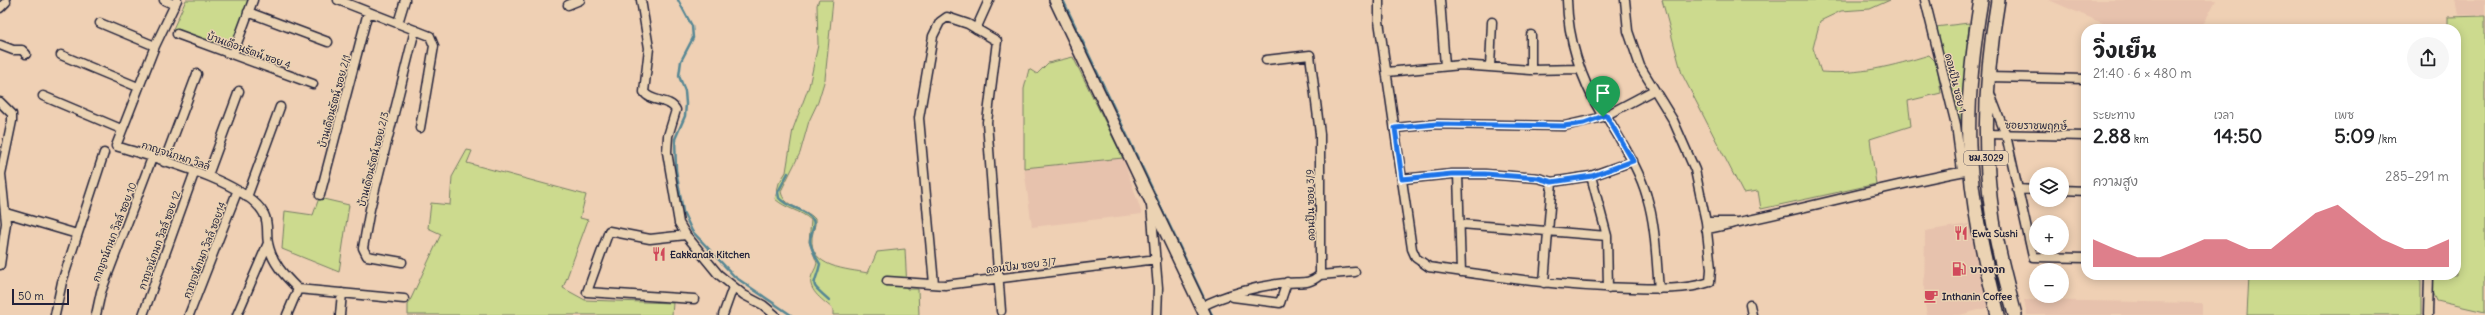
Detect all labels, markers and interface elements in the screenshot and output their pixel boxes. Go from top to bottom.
street label: บ้านเดือนรัตน์ ซอย 4 [205,28,293,72]
text: วิ่งเย็น [2093,36,2156,64]
button: share [2407,37,2449,79]
street label: ดอนปิน ซอย 1 [1942,52,1969,114]
street label: บ้านเดือนรัตน์ ซอย 2/1 [315,53,353,149]
text: 21:40 · 6 × 480 m [2093,65,2192,82]
pin [1586,76,1620,117]
icon: arrive [1592,82,1614,104]
text: ระยะทาง [2093,108,2135,122]
text: เวลา [2214,108,2234,122]
text: เพซ [2334,108,2354,122]
street label: บ้านเดือนรัตน์ ซอย 2/3 [354,110,392,208]
street label: ซอยราชพฤกษ์ [2005,117,2068,133]
text: 2.88 [2093,123,2131,148]
text: 14:50 [2214,123,2262,148]
text: 5:09 [2334,123,2375,148]
text: km [2131,132,2149,146]
text: /km [2375,132,2397,146]
street label: กาญจน์กนก วิลล์ [140,137,212,173]
road number: ชม.3029 [1964,151,2008,165]
map controls [2029,167,2069,303]
button: layers [2029,167,2069,207]
text: 285–291 m [2385,168,2449,185]
street label: ดอนปิน ซอย 3/9 [1303,169,1318,241]
text: ความสูง [2093,173,2138,190]
street label: กาญจน์กนก วิลล์ ซอย 10 [89,180,139,284]
street label: กาญจน์กนก วิลล์ ซอย 12 [135,188,184,291]
street label: กาญจน์กนก วิลล์ ซอย14 [179,199,229,300]
button: + [2029,215,2069,255]
restaurant icon: Ewa Sushi [1953,225,1969,241]
place label: Ewa Sushi [1972,227,2018,240]
restaurant icon: Eakkanak Kitchen [651,246,667,262]
place label: Eakkanak Kitchen [670,248,750,261]
street label: ดอนปิม ซอย 3/7 [985,255,1057,276]
fuel station icon: บางจาก [1951,261,1967,277]
place label: บางจาก [1970,263,2006,276]
button: − [2029,263,2069,303]
scale bar [12,287,69,306]
cafe icon: Inthanin Coffee [1923,288,1939,304]
text: 50 m [18,289,44,303]
place label: Inthanin Coffee [1942,290,2013,303]

